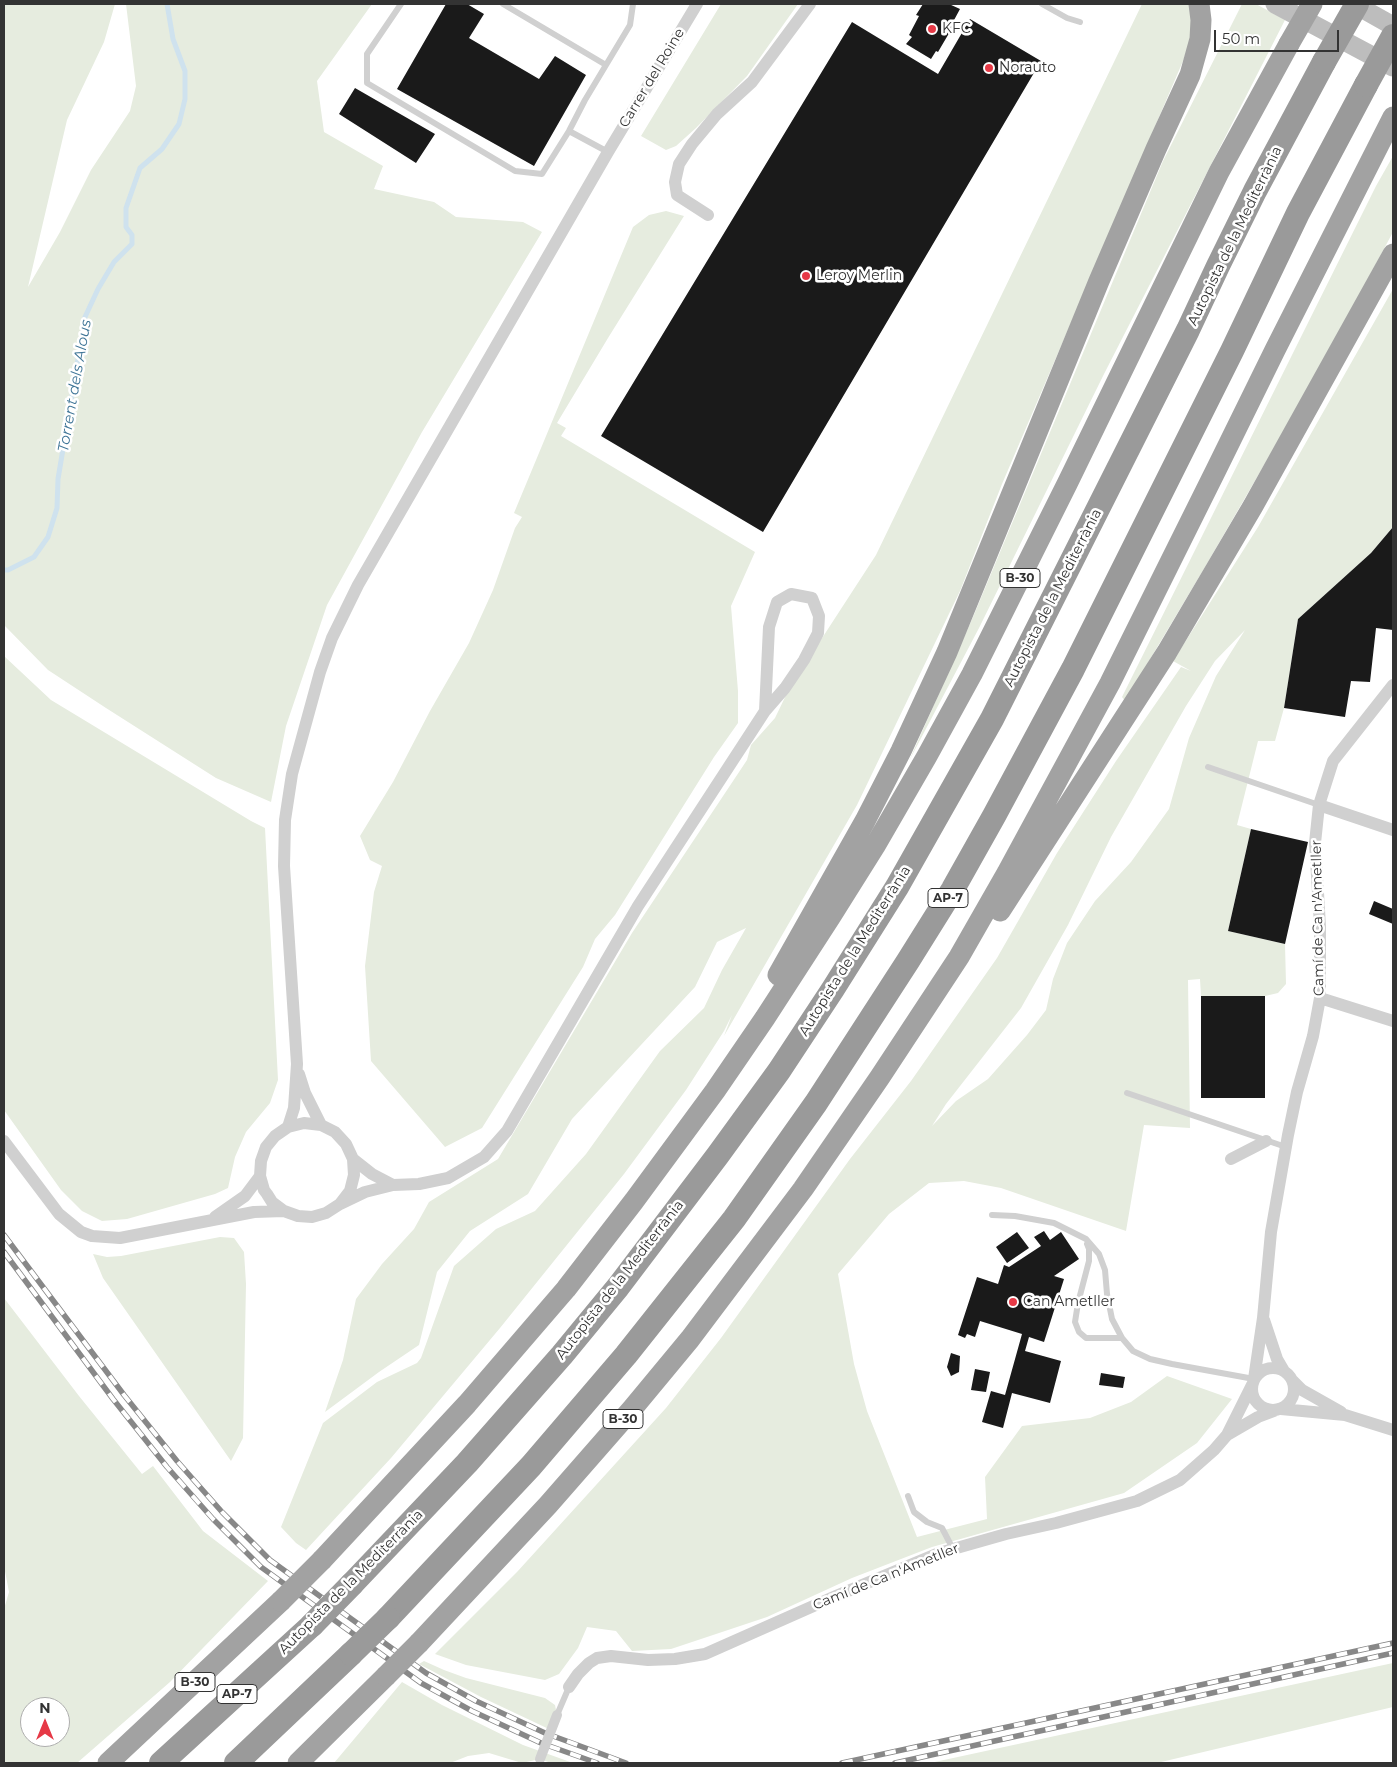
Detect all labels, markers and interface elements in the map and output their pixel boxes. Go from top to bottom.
scale bar [1217,20,1342,52]
place label: KFC [942,21,971,37]
marker: KFC [926,23,938,35]
street label: Carrer del Roine [616,25,688,131]
text: 50 m [1222,29,1260,48]
place label: Norauto [999,60,1056,76]
marker: Norauto [983,62,995,74]
street label: Autopista de la Mediterrània [1184,144,1286,328]
place label: Leroy Merlin [816,268,902,284]
marker: Leroy Merlin [800,270,812,282]
water label: Torrent dels Alous [54,318,96,454]
street label: Autopista de la Mediterrània [1001,506,1105,690]
road number: B-30 [1000,568,1040,588]
street label: Camí de Ca n'Ametller [1308,840,1328,996]
street label: Autopista de la Mediterrània [796,863,914,1039]
road number: AP-7 [928,888,968,908]
street label: Autopista de la Mediterrània [553,1197,687,1363]
place label: Can Ametller [1023,1294,1115,1310]
marker: Can Ametller [1007,1296,1019,1308]
road number: B-30 [603,1410,643,1428]
street label: Autopista de la Mediterrània [275,1506,427,1658]
street label: Camí de Ca n'Ametller [811,1540,961,1614]
road number: B-30 [175,1672,215,1691]
road number: AP-7 [217,1685,257,1704]
north arrow [20,1697,70,1747]
text: N [39,1699,51,1717]

